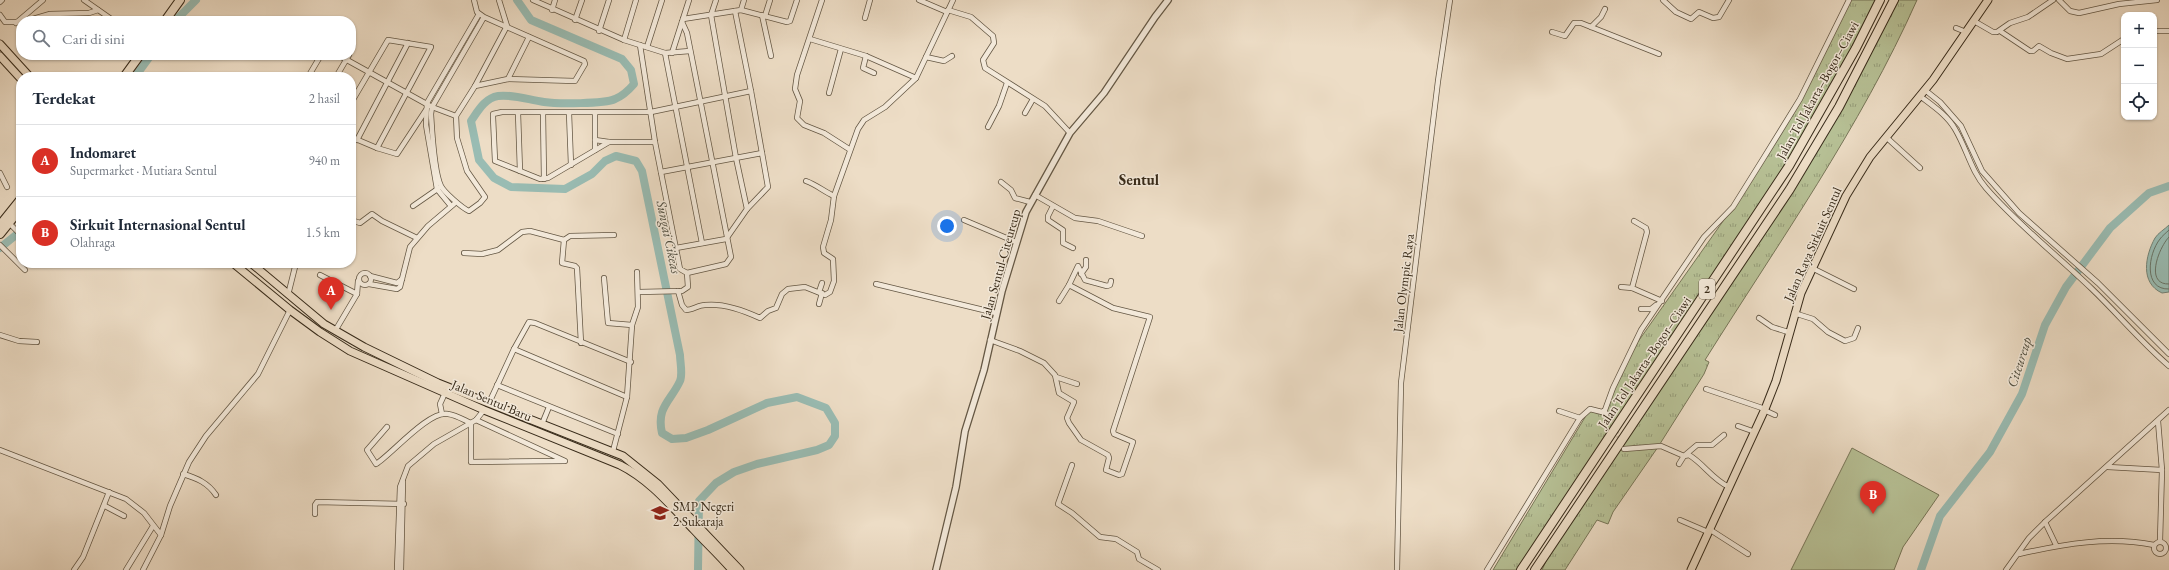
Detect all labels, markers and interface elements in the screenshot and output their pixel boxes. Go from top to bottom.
map controls [2121,12,2157,120]
button: + [2121,12,2157,48]
search box [16,16,356,60]
street label: Jalan Tol Jakarta–Bogor–Ciawi [1772,18,1863,163]
icon: search [30,27,52,49]
text: Cari di sini [62,29,125,48]
button: − [2121,48,2157,84]
button: locate [2121,84,2157,120]
text: Terdekat [32,87,95,109]
text: 2 hasil [309,90,340,107]
text: Indomaret [70,143,136,162]
text: A [40,152,50,169]
text: 940 m [309,152,340,169]
text: Supermarket · Mutiara Sentul [70,162,217,179]
district label: Sentul [1119,170,1160,189]
street label: Jalan Raya Sirkuit Sentul [1779,184,1845,305]
water label: Sungai Cikeas [652,198,686,275]
street label: Jalan Sentul-Citeureup [976,207,1024,322]
text: Sirkuit Internasional Sentul [70,215,245,234]
your location [937,216,957,236]
text: B [41,224,49,241]
text: 1.5 km [306,224,340,241]
street label: Jalan Olympic Raya [1389,232,1418,334]
text: Olahraga [70,234,115,251]
pin: A [318,277,344,310]
road number: 2 [1699,279,1715,299]
street label: Jalan Tol Jakarta–Bogor–Ciawi [1593,293,1695,432]
water label: Citeureup [2002,335,2036,389]
street label: Jalan Sentul Baru [448,375,535,425]
pin: B [1860,481,1886,514]
place label: SMP Negeri 2 Sukaraja [673,498,734,530]
school or university icon: SMP Negeri 2 Sukaraja [650,503,670,523]

